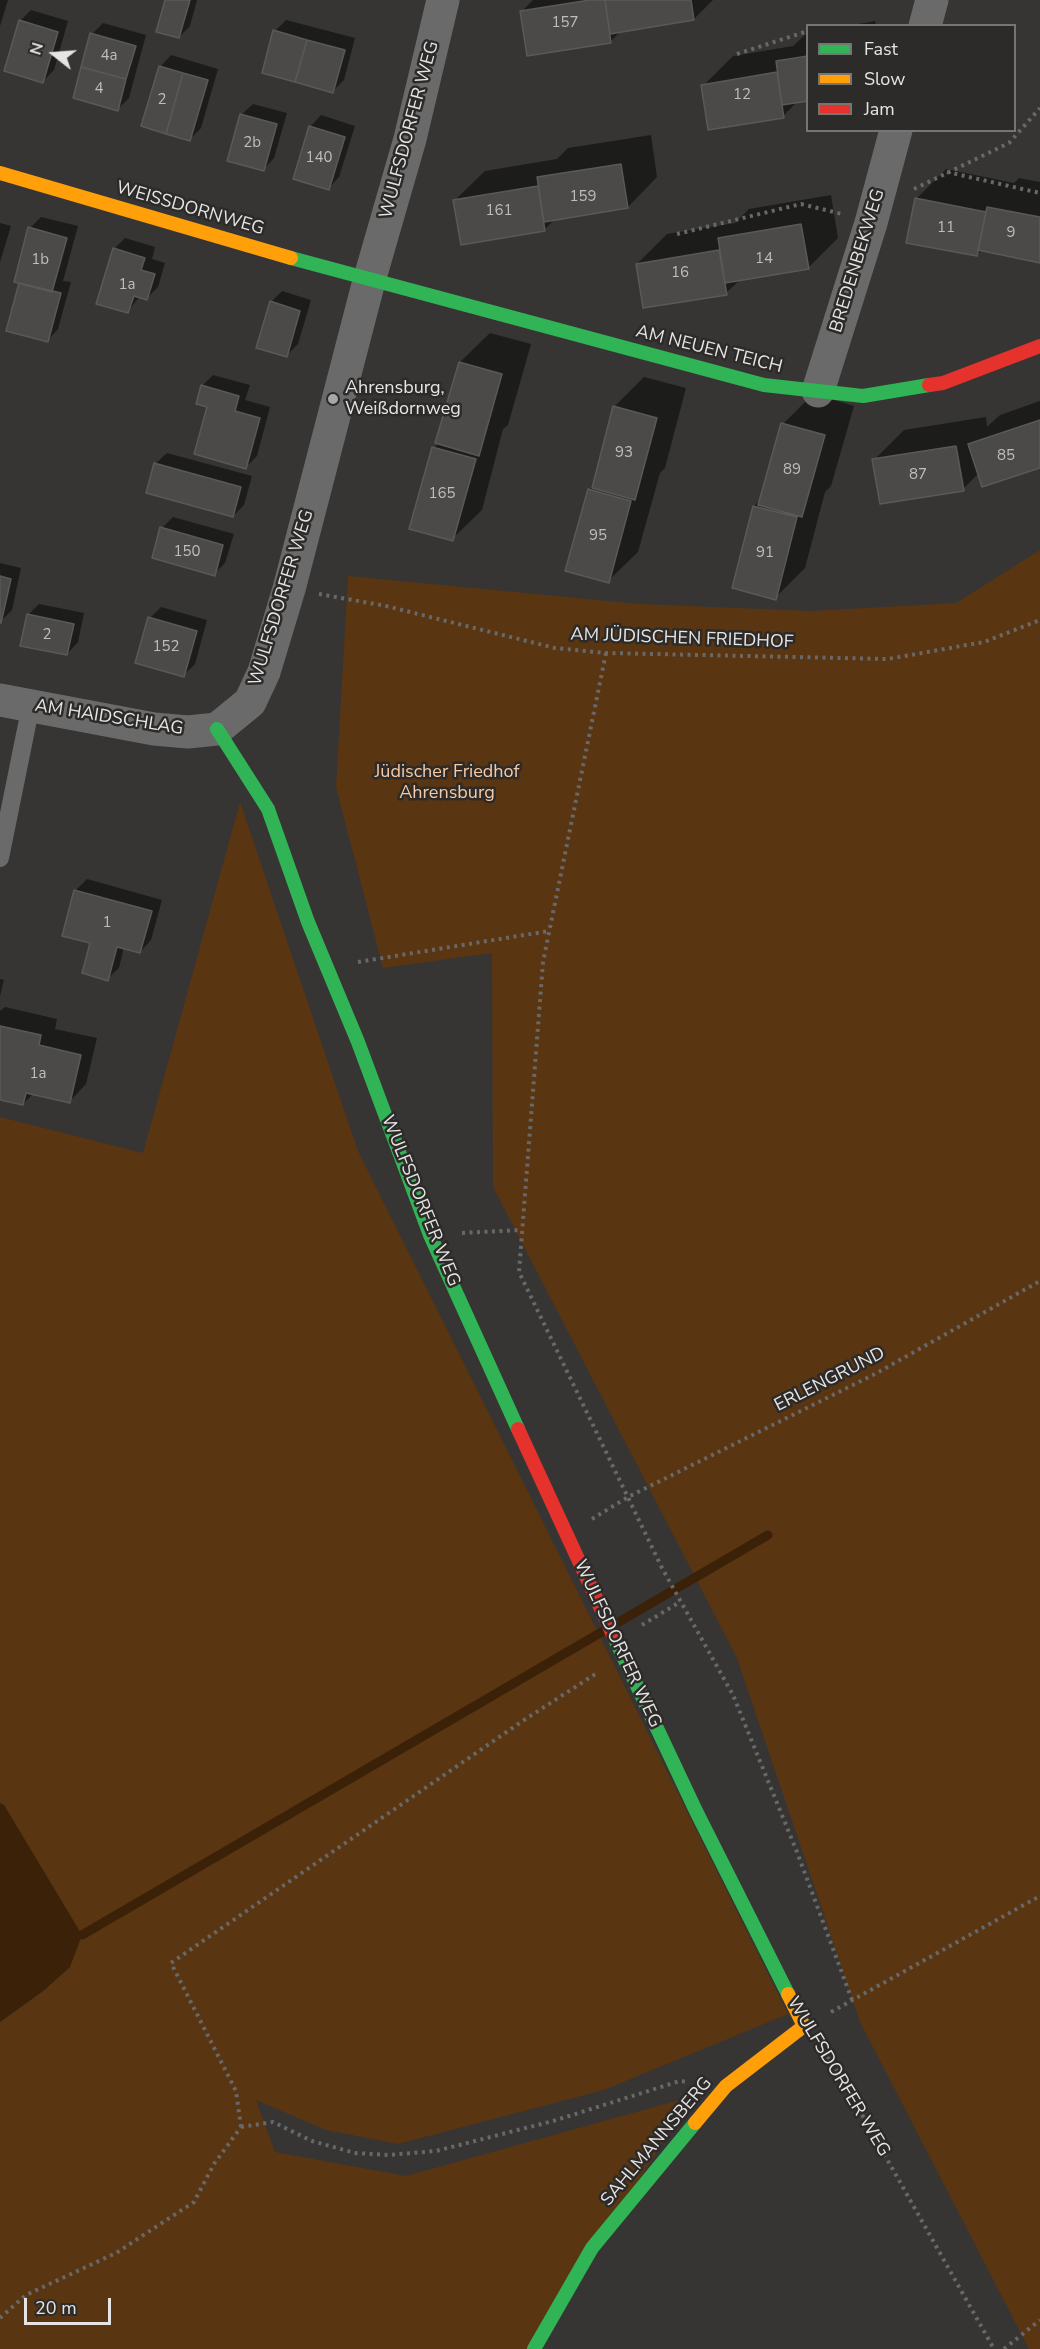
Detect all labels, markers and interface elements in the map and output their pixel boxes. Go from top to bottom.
house number: 157 [552,14,578,32]
north arrow [24,24,84,84]
legend [806,24,1016,132]
text: Fast [864,37,898,61]
street label: WULFSDORFER WEG [376,39,444,221]
text: N [25,40,49,58]
house number: 4a [101,47,117,65]
text: Slow [864,67,905,91]
house number: 4 [95,80,103,98]
house number: 12 [733,86,751,104]
house number: 2 [158,91,166,109]
text: Jam [864,97,895,121]
house number: 2b [243,134,261,152]
house number: 140 [306,149,332,167]
street label: WEISSDORNWEG [114,178,266,240]
street label: BREDENBEKWEG [826,187,890,335]
house number: 159 [570,188,596,206]
house number: 161 [486,202,512,220]
house number: 11 [937,219,955,237]
house number: 9 [1007,224,1015,242]
house number: 14 [755,250,773,268]
house number: 1b [31,251,49,269]
house number: 16 [671,264,689,282]
house number: 1a [119,276,135,294]
street label: AM NEUEN TEICH [633,321,785,379]
place label: Ahrensburg, Weißdornweg [345,378,461,420]
marker: Ahrensburg, Weißdornweg [326,392,340,406]
house number: 93 [615,444,633,462]
house number: 85 [997,447,1015,465]
house number: 89 [783,461,801,479]
house number: 87 [909,466,927,484]
house number: 165 [429,485,455,503]
street label: WULFSDORFER WEG [245,507,319,689]
house number: 95 [589,527,607,545]
house number: 150 [174,543,200,561]
house number: 91 [756,544,774,562]
street label: AM JÜDISCHEN FRIEDHOF [570,624,794,654]
house number: 2 [43,626,51,644]
house number: 152 [153,638,179,656]
street label: AM HAIDSCHLAG [33,696,185,740]
park label: Jüdischer Friedhof Ahrensburg [375,762,519,804]
house number: 1 [103,914,111,932]
house number: 1a [30,1065,46,1083]
street label: WULFSDORFER WEG [376,1112,464,1290]
street label: ERLENGRUND [771,1343,889,1417]
street label: WULFSDORFER WEG [569,1557,665,1731]
street label: WULFSDORFER WEG [782,1993,894,2161]
street label: SAHLMANNSBERG [597,2073,717,2211]
scale bar [27,2286,114,2324]
text: 20 m [35,2296,77,2320]

